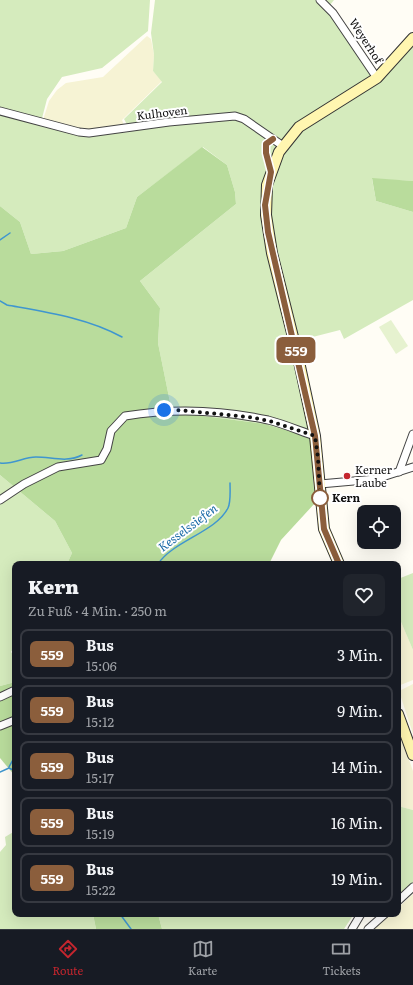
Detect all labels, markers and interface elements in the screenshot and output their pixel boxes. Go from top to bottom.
street label: Weyerhof [346,15,388,67]
street label: Kulhoven [136,101,188,123]
line badge: 559 [273,337,319,363]
text: 559 [284,340,308,360]
your location [154,400,174,420]
place label: Kerner Laube [355,461,393,490]
marker: Kerner Laube [342,471,352,481]
marker: Kern [311,489,329,507]
place label: Kern [332,489,361,505]
water label: Kesselssiefen [154,499,221,555]
map controls [357,505,401,549]
button: locate [357,505,401,549]
text: Kern [28,572,79,600]
button: heart [343,574,385,616]
text: Zu Fuß · 4 Min. · 250 m [28,601,167,620]
text: Bus [86,633,114,656]
text: 3 Min. [337,643,383,666]
text: 559 [40,644,64,664]
text: 15:06 [86,656,117,675]
text: Bus [86,689,114,712]
text: 9 Min. [337,699,383,722]
text: 559 [40,700,64,720]
text: 15:12 [86,712,114,731]
text: Bus [86,745,114,768]
text: 14 Min. [331,755,383,778]
text: 559 [40,756,64,776]
text: 15:17 [86,768,114,787]
text: Bus [86,801,114,824]
text: 16 Min. [331,811,383,834]
text: 559 [40,812,64,832]
text: 15:19 [86,824,114,843]
text: Bus [86,857,114,880]
text: 19 Min. [331,867,383,890]
text: 559 [40,868,64,888]
text: 15:22 [86,880,115,899]
tab: Route [52,938,83,978]
tab: Karte [188,938,217,978]
tab: Tickets [322,938,361,978]

